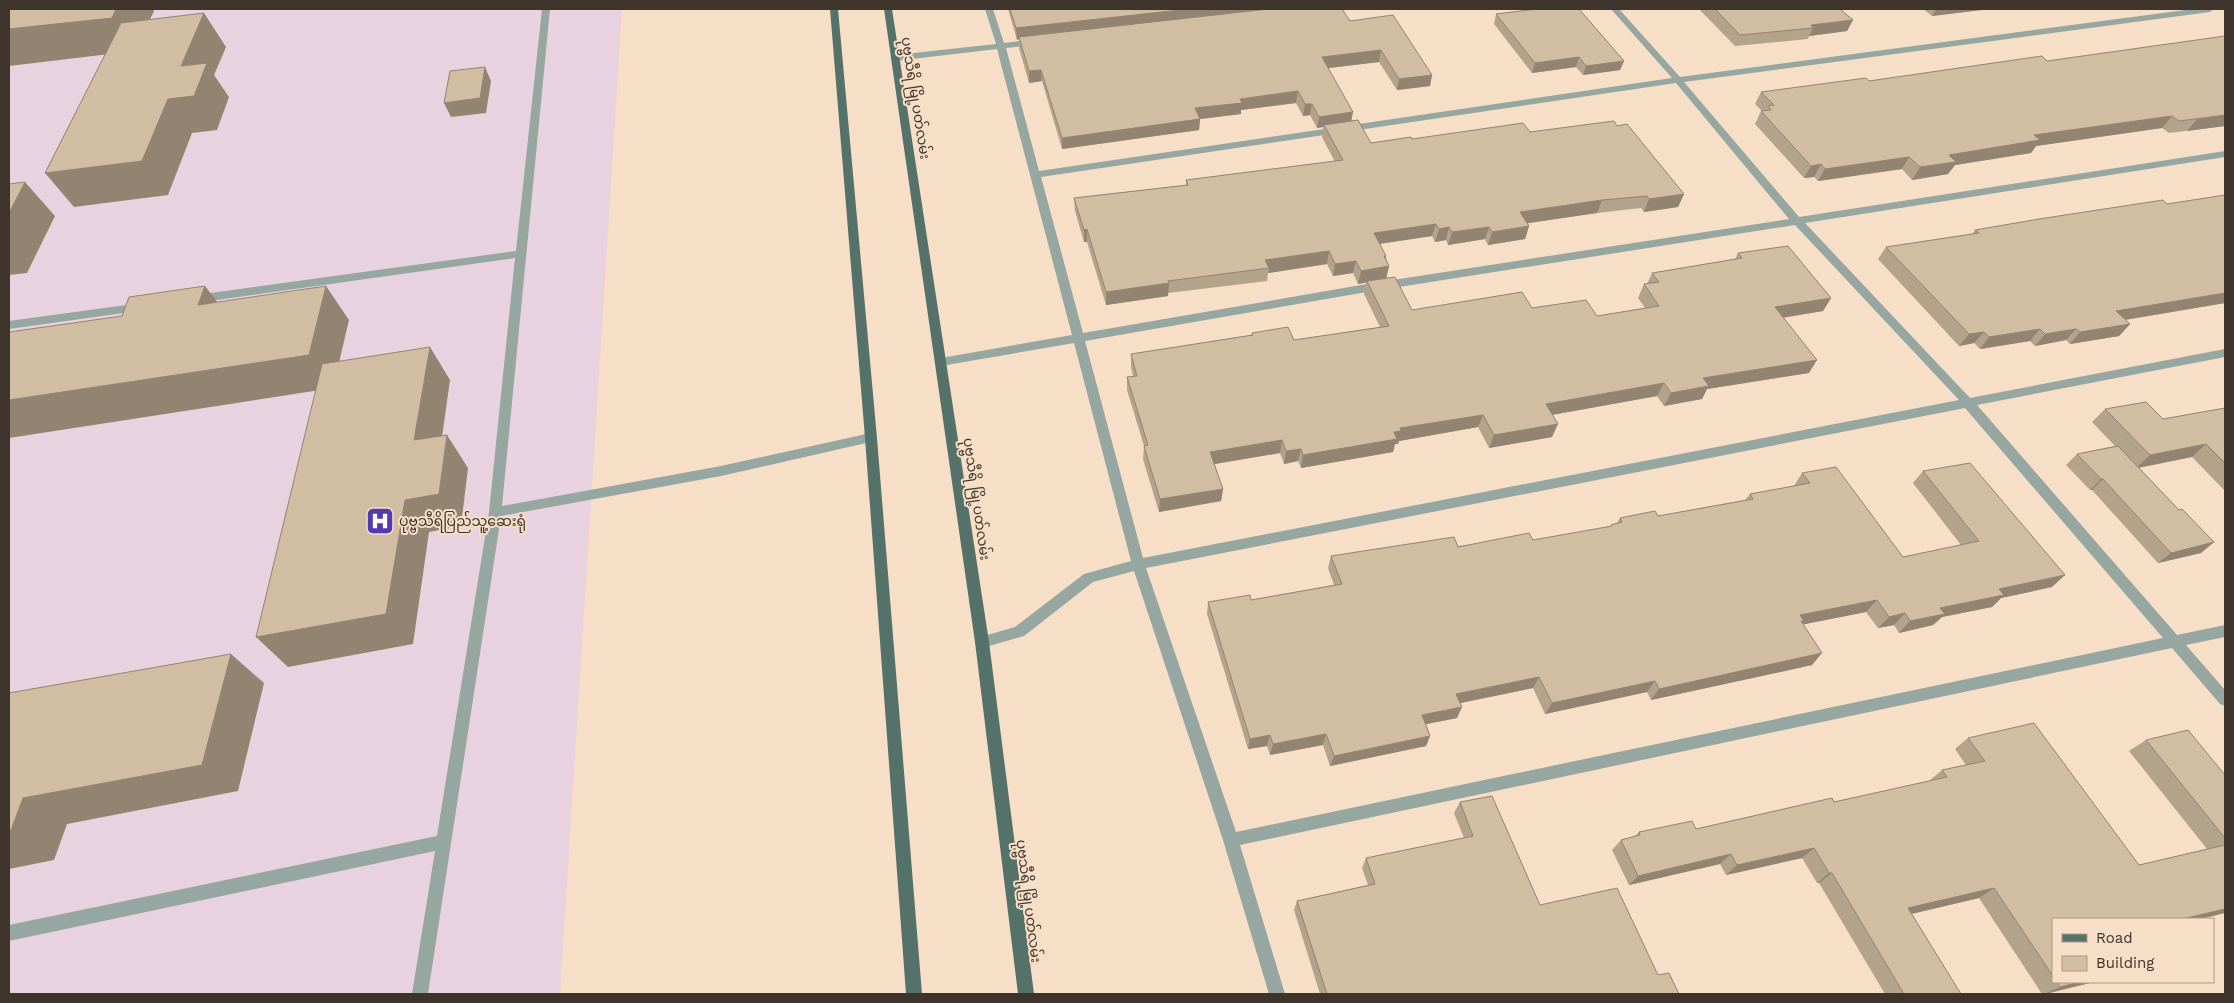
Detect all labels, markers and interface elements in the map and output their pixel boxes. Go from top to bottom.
street label: ပုဗ္ဗသီရိ မြို့ပတ်လမ်း [894,35,936,161]
street label: ပုဗ္ဗသီရိ မြို့ပတ်လမ်း [956,436,996,562]
hospital icon: ပုဗ္ဗသီရိပြည်သူ့ဆေးရုံ [365,506,395,536]
place label: ပုဗ္ဗသီရိပြည်သူ့ဆေးရုံ [399,511,526,533]
street label: ပုဗ္ဗသီရိ မြို့ပတ်လမ်း [1009,838,1046,964]
legend [2052,918,2214,983]
text: Road [2096,929,2133,947]
text: Building [2096,954,2154,972]

